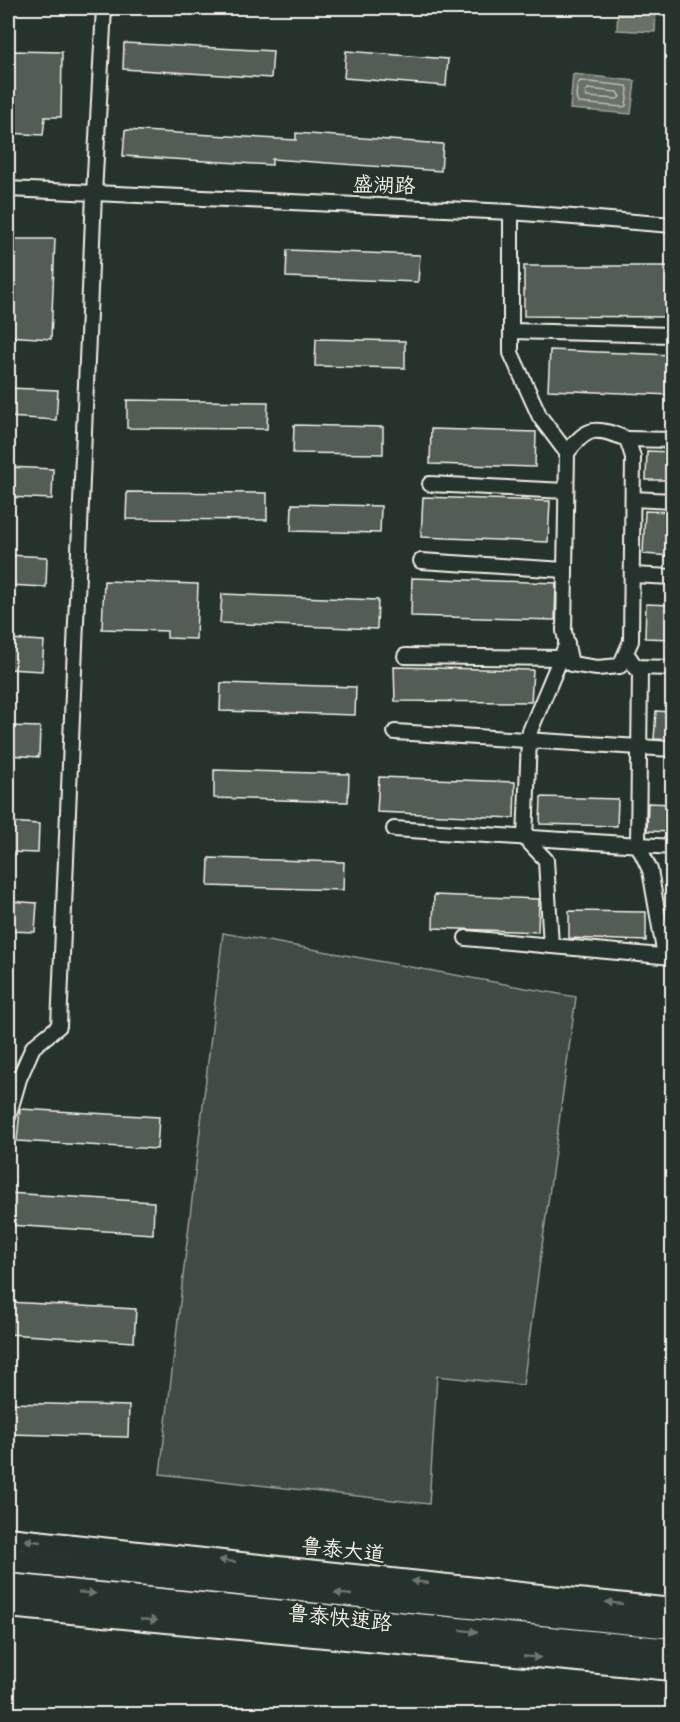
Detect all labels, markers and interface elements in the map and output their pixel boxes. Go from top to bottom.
street label: 盛湖路 [352,171,416,203]
street label: 鲁泰大道 [299,1533,386,1571]
one-way arrow [23,1536,42,1545]
one-way arrow [217,1557,236,1566]
one-way arrow [411,1577,430,1587]
one-way arrow [77,1588,96,1598]
one-way arrow [333,1589,352,1599]
one-way arrow [605,1598,624,1608]
street label: 鲁泰快速路 [286,1600,394,1640]
one-way arrow [140,1615,159,1625]
one-way arrow [459,1626,478,1636]
one-way arrow [522,1652,541,1662]

